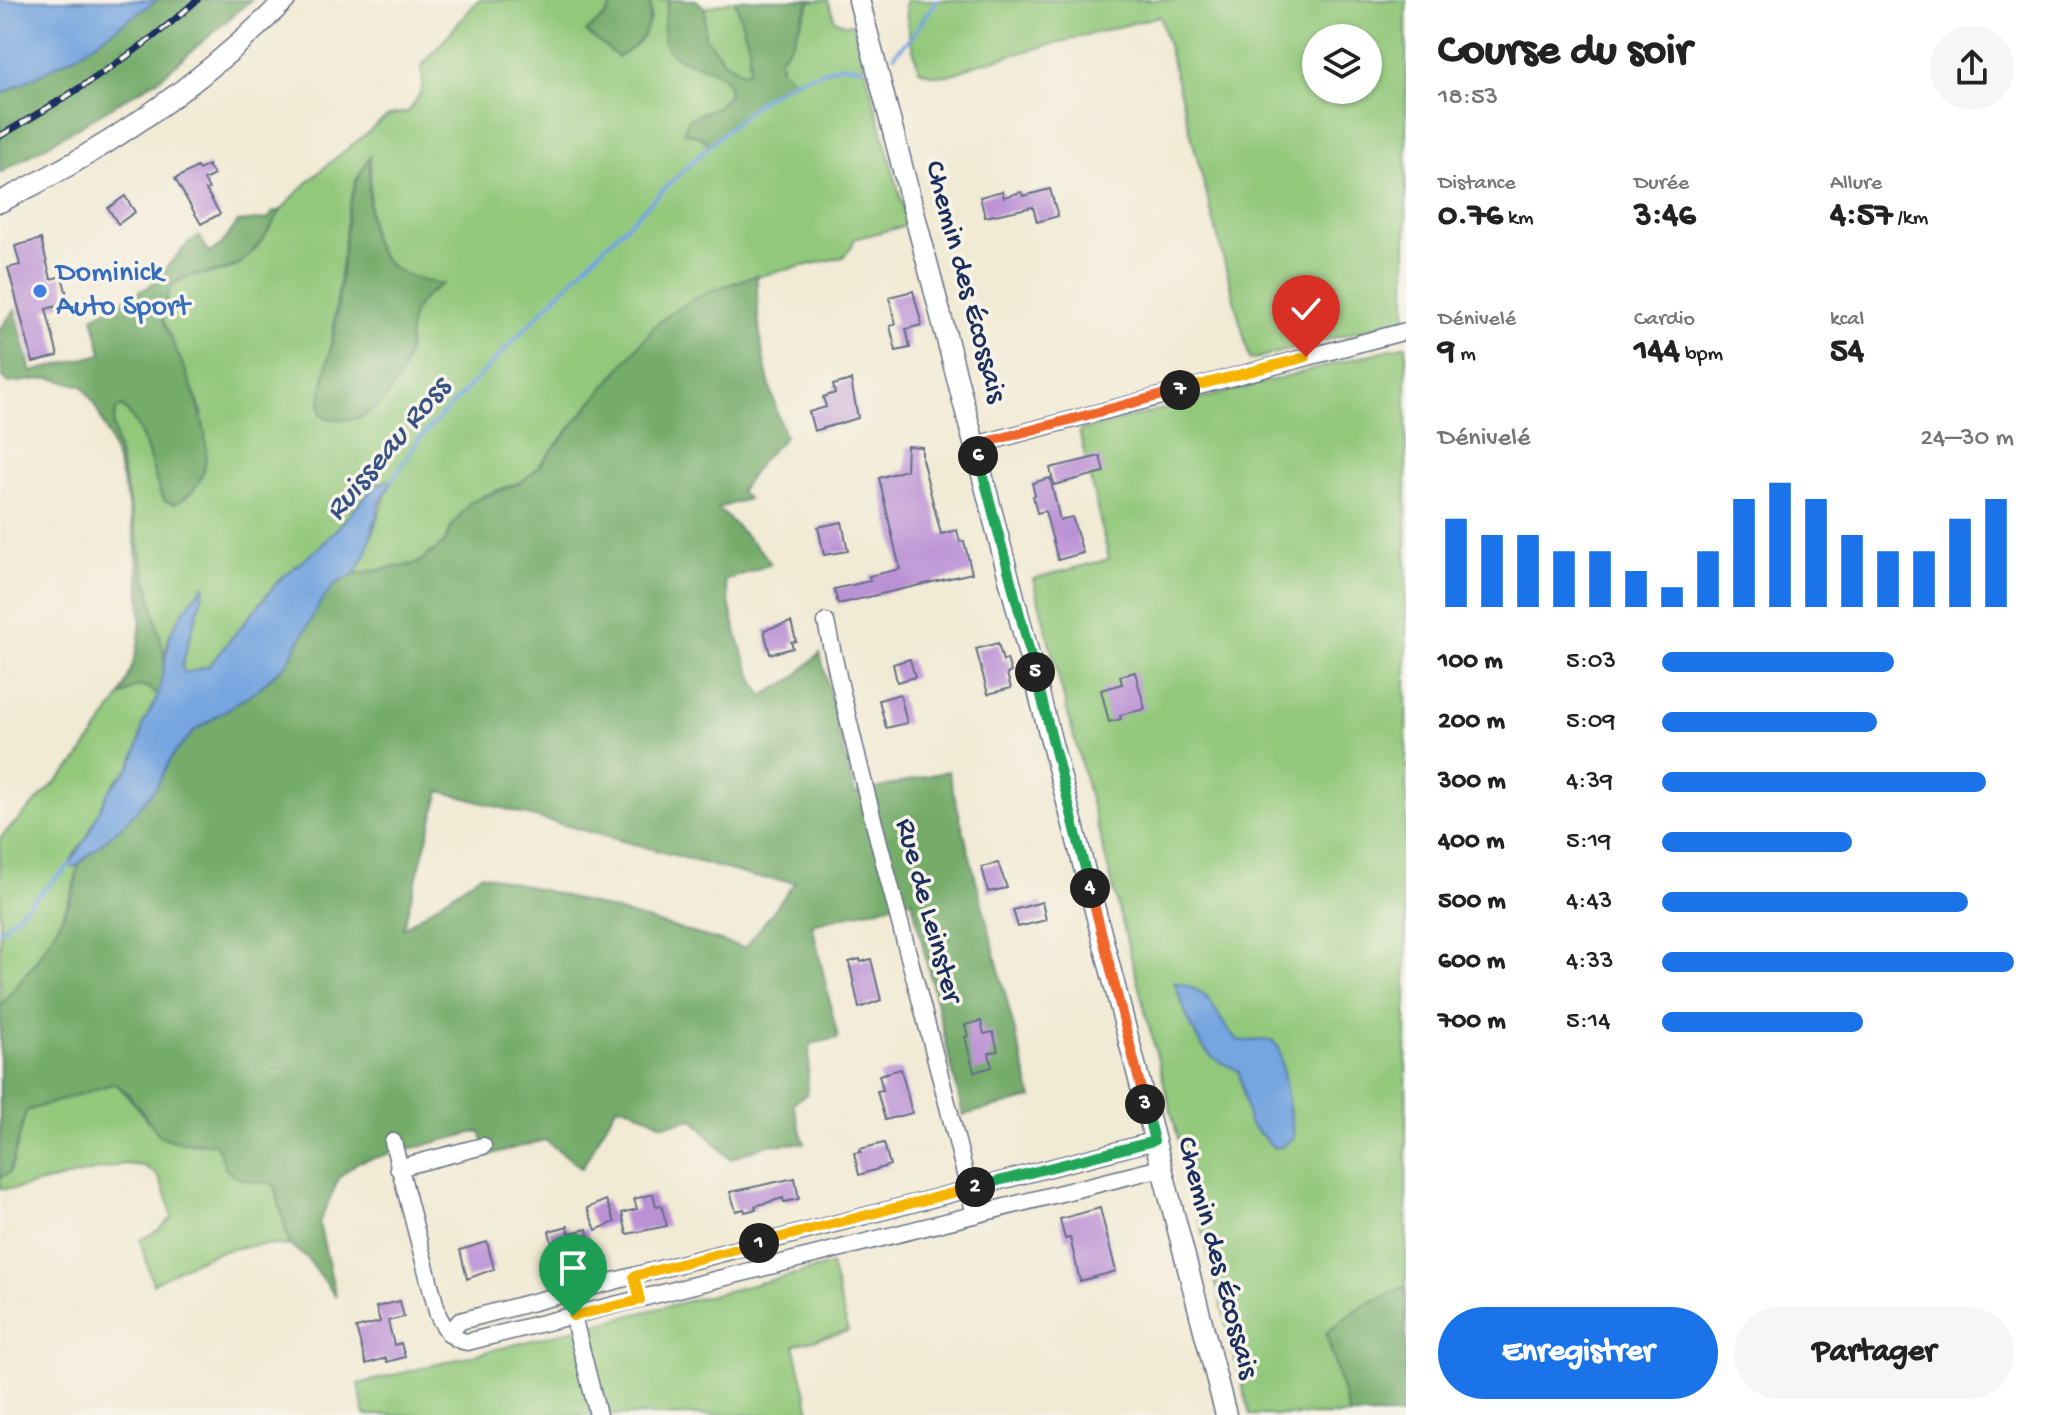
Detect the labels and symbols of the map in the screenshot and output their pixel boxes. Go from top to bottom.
street label: Chemin des Écossais [915,157,1013,408]
place label: Dominick Auto Sport [54,257,193,326]
pin [1272,275,1340,357]
marker: Dominick Auto Sport [31,282,49,300]
water label: Ruisseau Ross [318,368,462,530]
pin: 7 [1160,370,1200,410]
pin: 6 [958,436,998,476]
pin: 5 [1015,652,1055,692]
street label: Rue de Leinster [886,815,969,1009]
pin: 4 [1070,868,1110,908]
pin: 3 [1125,1084,1165,1124]
street label: Chemin des Écossais [1167,1133,1265,1384]
pin: 2 [955,1167,995,1207]
pin: 1 [739,1223,779,1263]
pin [539,1234,607,1316]

